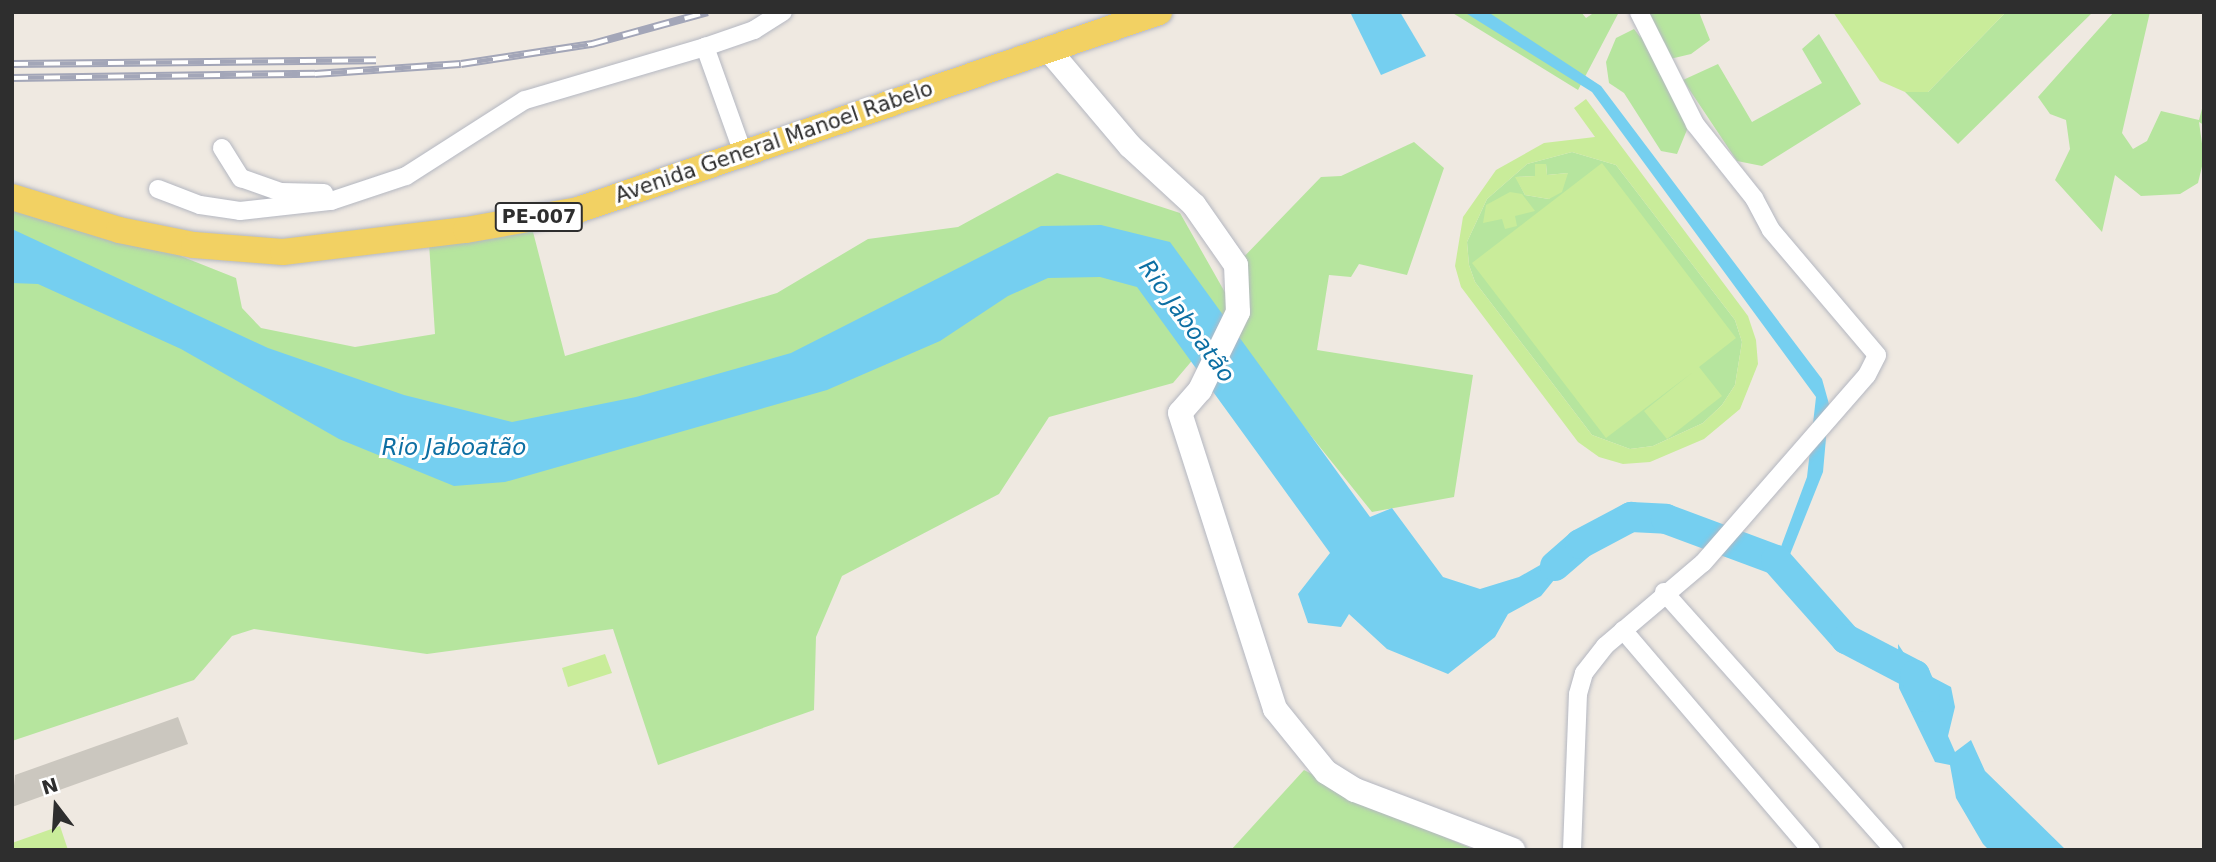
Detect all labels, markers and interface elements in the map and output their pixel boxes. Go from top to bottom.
street label: Avenida General Manoel Rabelo [612,76,936,208]
road number: PE-007 [494,202,584,232]
water label: Rio Jaboatão [1133,254,1241,388]
water label: Rio Jaboatão [382,433,526,461]
north arrow [21,771,91,841]
text: N [39,773,61,799]

